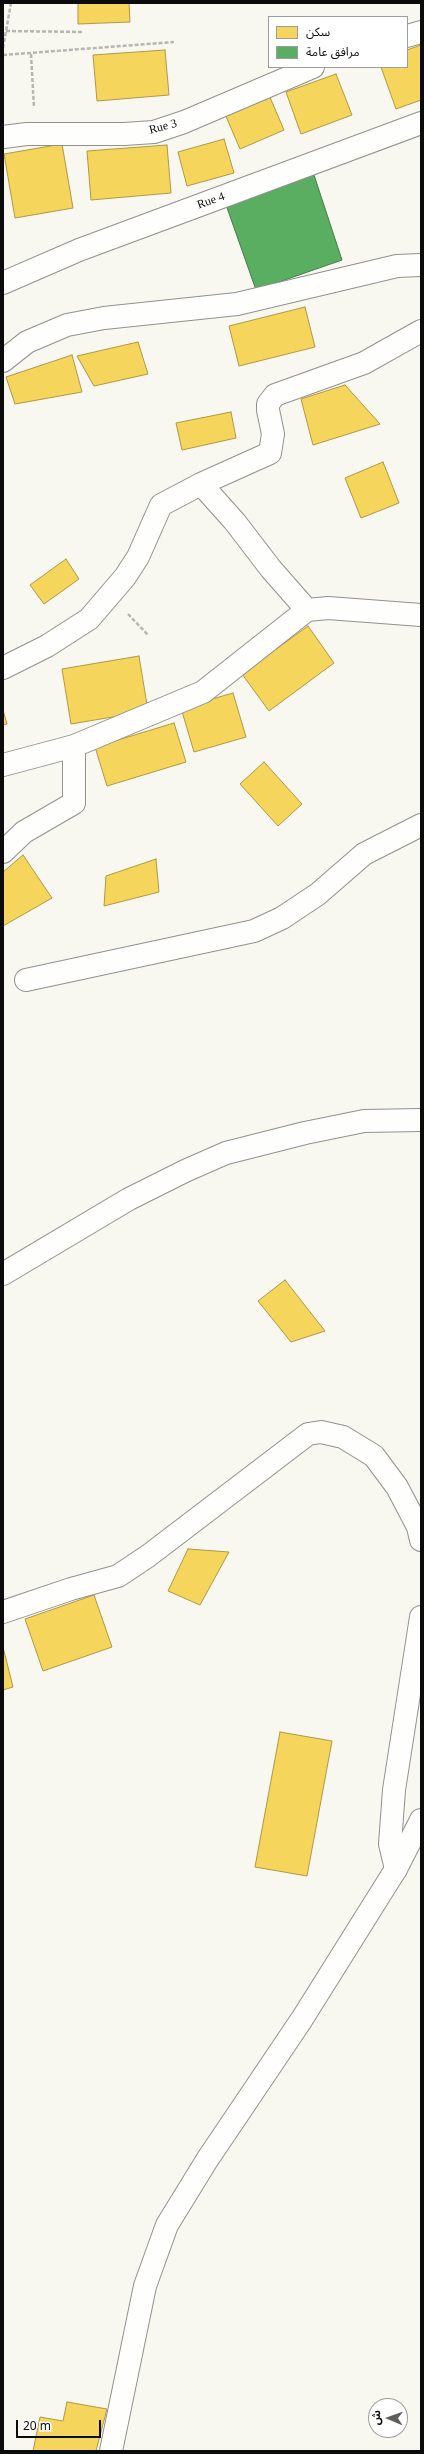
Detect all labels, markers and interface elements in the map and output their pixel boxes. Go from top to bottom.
legend [268,16,408,68]
text: سكن [306,20,330,45]
text: مرافق عامة [306,40,359,65]
street label: Rue 3 [146,116,180,138]
street label: Rue 4 [194,189,228,213]
north arrow [368,2398,408,2438]
text: ش [365,2410,388,2426]
scale bar [18,2412,103,2438]
text: 20 m [23,2414,51,2439]

